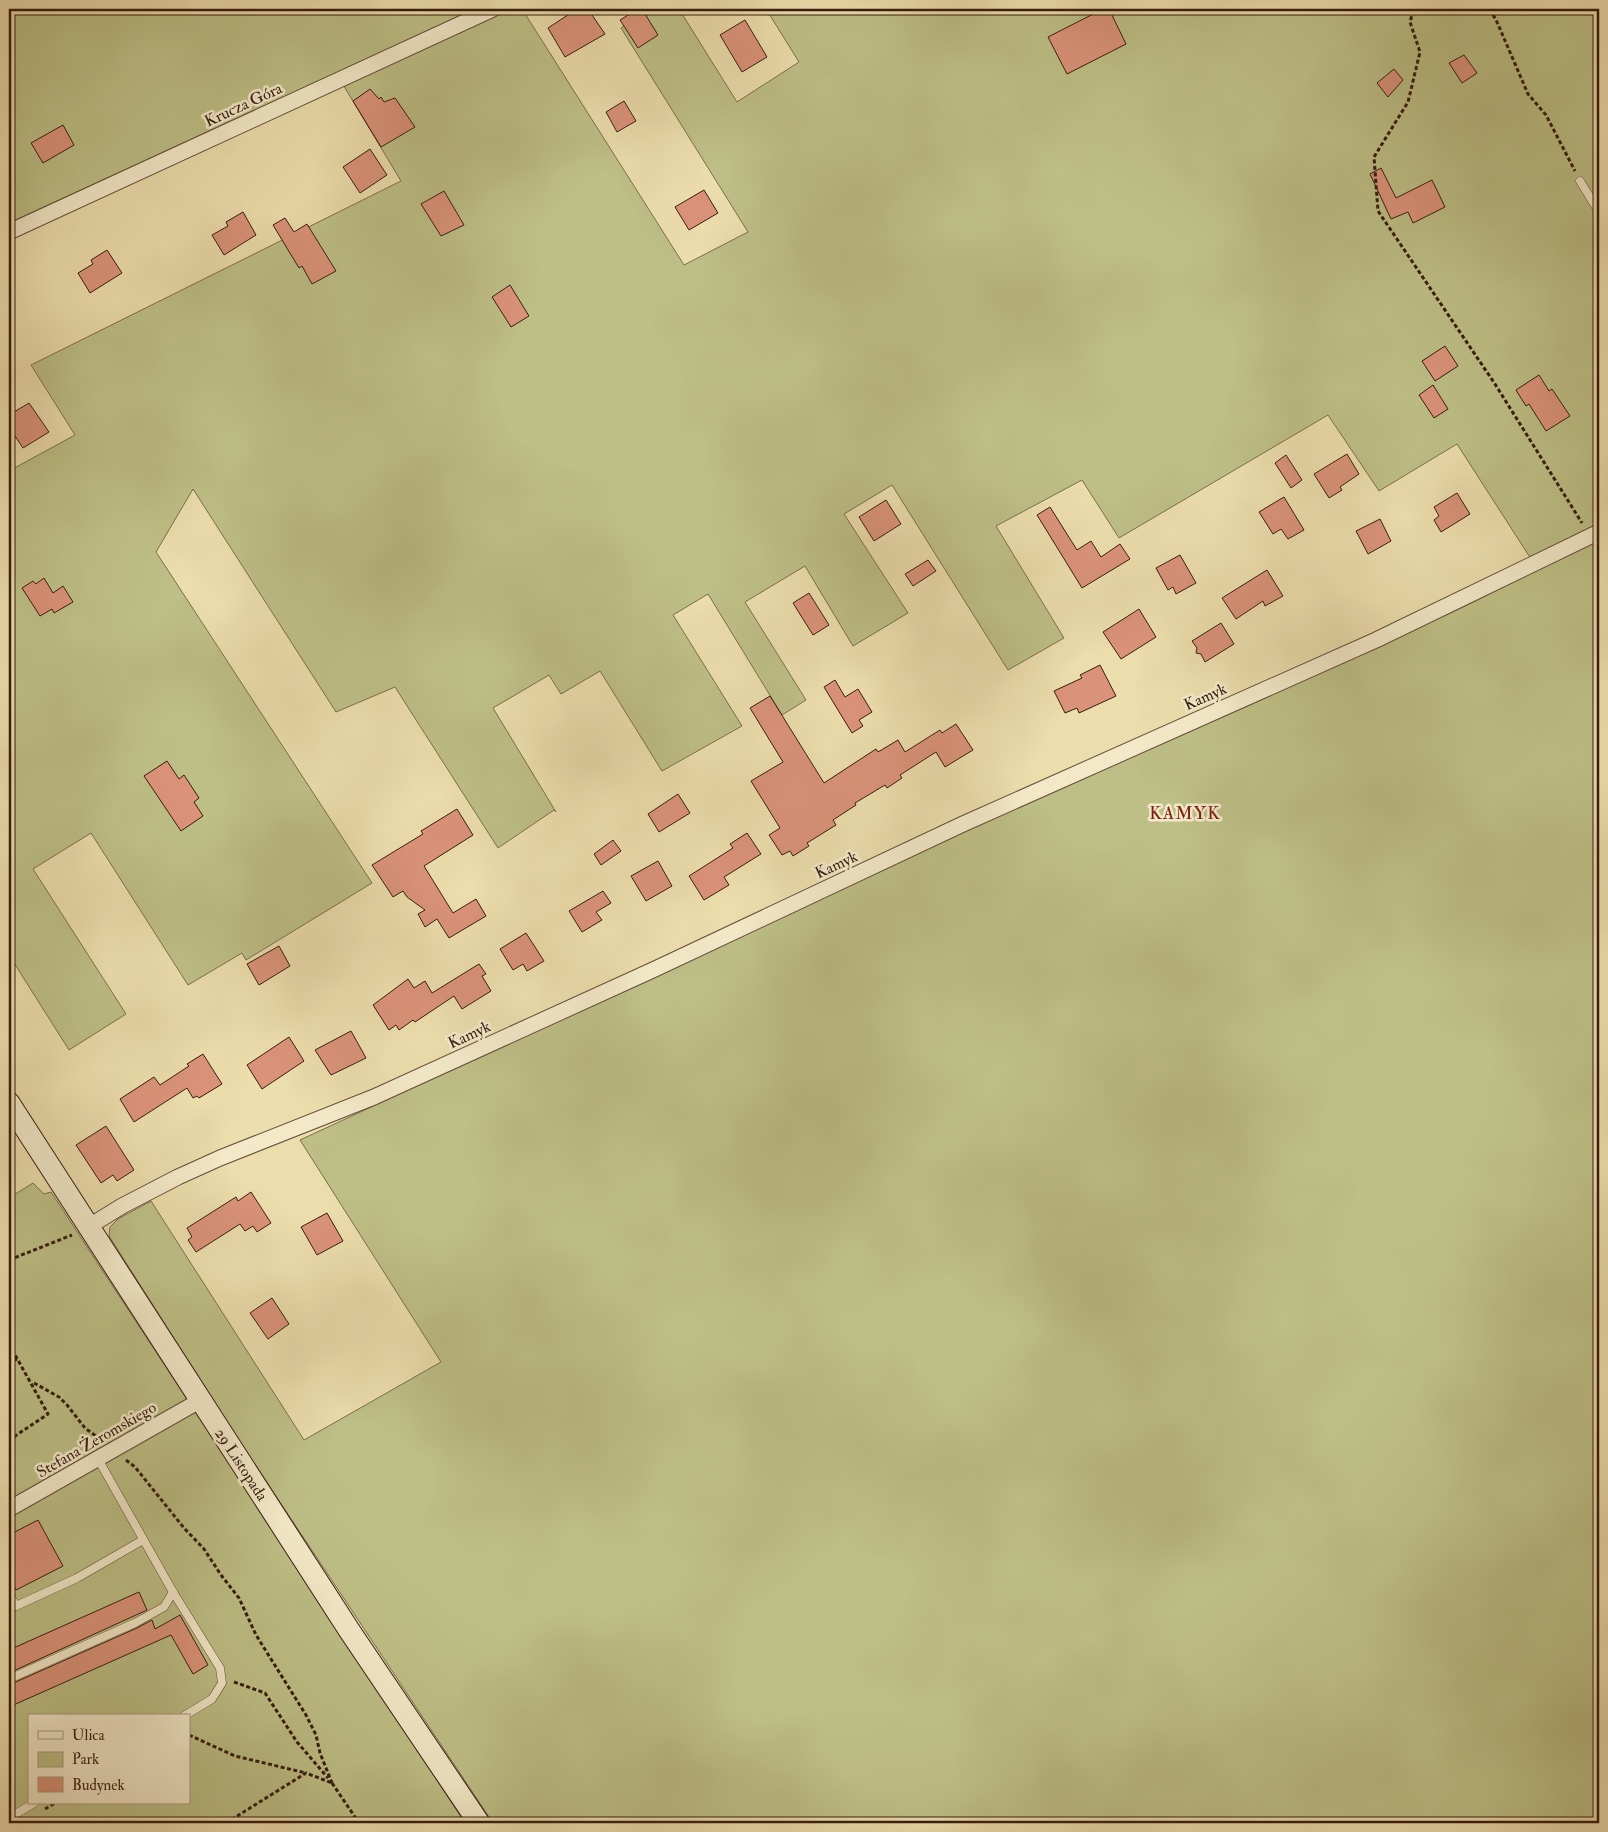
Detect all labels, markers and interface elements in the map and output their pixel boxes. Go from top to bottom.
street label: Krucza Góra [201,78,286,132]
street label: Kamyk [1181,679,1230,715]
district label: KAMYK [1149,802,1221,825]
street label: Kamyk [812,846,861,883]
street label: Kamyk [445,1016,494,1053]
street label: Stefana Żeromskiego [33,1396,160,1482]
street label: 29 Listopada [209,1424,272,1506]
legend [28,1714,190,1804]
text: Ulica [72,1726,105,1745]
text: Park [72,1750,99,1769]
text: Budynek [72,1776,125,1795]

